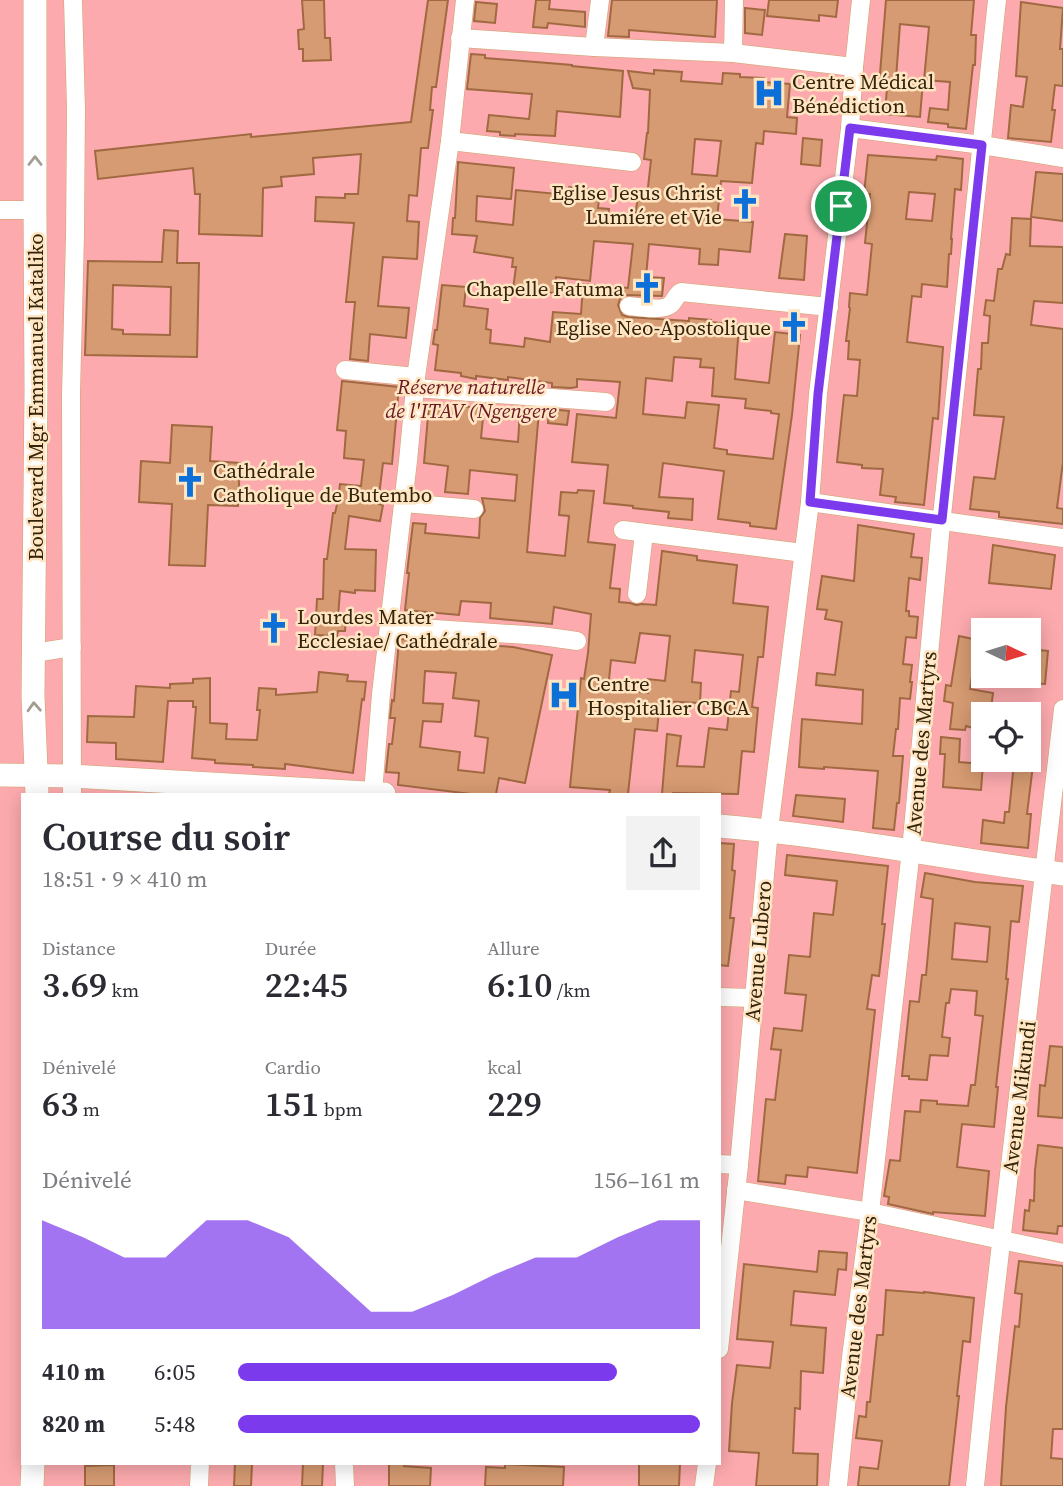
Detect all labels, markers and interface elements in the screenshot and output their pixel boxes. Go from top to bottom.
place label: Centre Médical Bénédiction [792,67,934,120]
hospital icon: Centre Médical Bénédiction [752,76,786,110]
one-way arrow [27,155,43,166]
pin [811,176,871,236]
place label: Eglise Jesus Christ Lumiére et Vie [551,178,722,231]
church icon: Eglise Jesus Christ Lumiére et Vie [728,187,762,221]
icon: arrive [822,187,860,225]
street label: Boulevard Mgr Emmanuel Kataliko [21,233,50,561]
church icon: Chapelle Fatuma [630,271,664,305]
place label: Chapelle Fatuma [466,274,624,303]
church icon: Eglise Neo-Apostolique [777,310,811,344]
place label: Eglise Neo-Apostolique [556,313,771,342]
park label: Réserve naturelle de l'ITAV (Ngengere [385,372,557,425]
place label: Cathédrale Catholique de Butembo [213,456,432,509]
church icon: Cathédrale Catholique de Butembo [173,465,207,499]
place label: Lourdes Mater Ecclesiae/ Cathédrale [297,602,498,655]
church icon: Lourdes Mater Ecclesiae/ Cathédrale [257,611,291,645]
north arrow [971,618,1041,688]
map controls [971,618,1041,772]
street label: Avenue des Martyrs [899,650,943,836]
place label: Centre Hospitalier CBCA [587,669,750,722]
hospital icon: Centre Hospitalier CBCA [547,678,581,712]
one-way arrow [27,701,42,712]
button: locate [971,702,1041,772]
text: Course du soir [42,811,290,863]
button: share [626,816,700,890]
text: 18:51 · 9 × 410 m [42,863,208,895]
street label: Avenue Lubero [737,879,779,1023]
text: Distance [42,935,116,961]
text: Durée [265,935,316,961]
text: Allure [487,935,540,961]
text: 3.69 [42,961,107,1009]
text: 22:45 [265,961,348,1009]
text: 6:10 [487,961,552,1009]
text: km [107,977,139,1003]
text: /km [552,977,591,1003]
street label: Avenue Mikundi [995,1019,1043,1175]
text: Dénivelé [42,1054,116,1080]
text: Cardio [265,1054,321,1080]
text: kcal [487,1054,522,1080]
text: 63 [42,1080,78,1128]
text: 151 [265,1080,319,1128]
text: 229 [487,1080,542,1128]
text: m [78,1096,100,1122]
text: bpm [319,1096,363,1122]
text: Dénivelé [42,1164,132,1196]
text: 156–161 m [593,1164,700,1196]
street label: Avenue des Martyrs [832,1214,884,1400]
text: 410 m [42,1356,105,1388]
text: 6:05 [154,1356,195,1388]
text: 820 m [42,1408,105,1440]
text: 5:48 [154,1408,195,1440]

